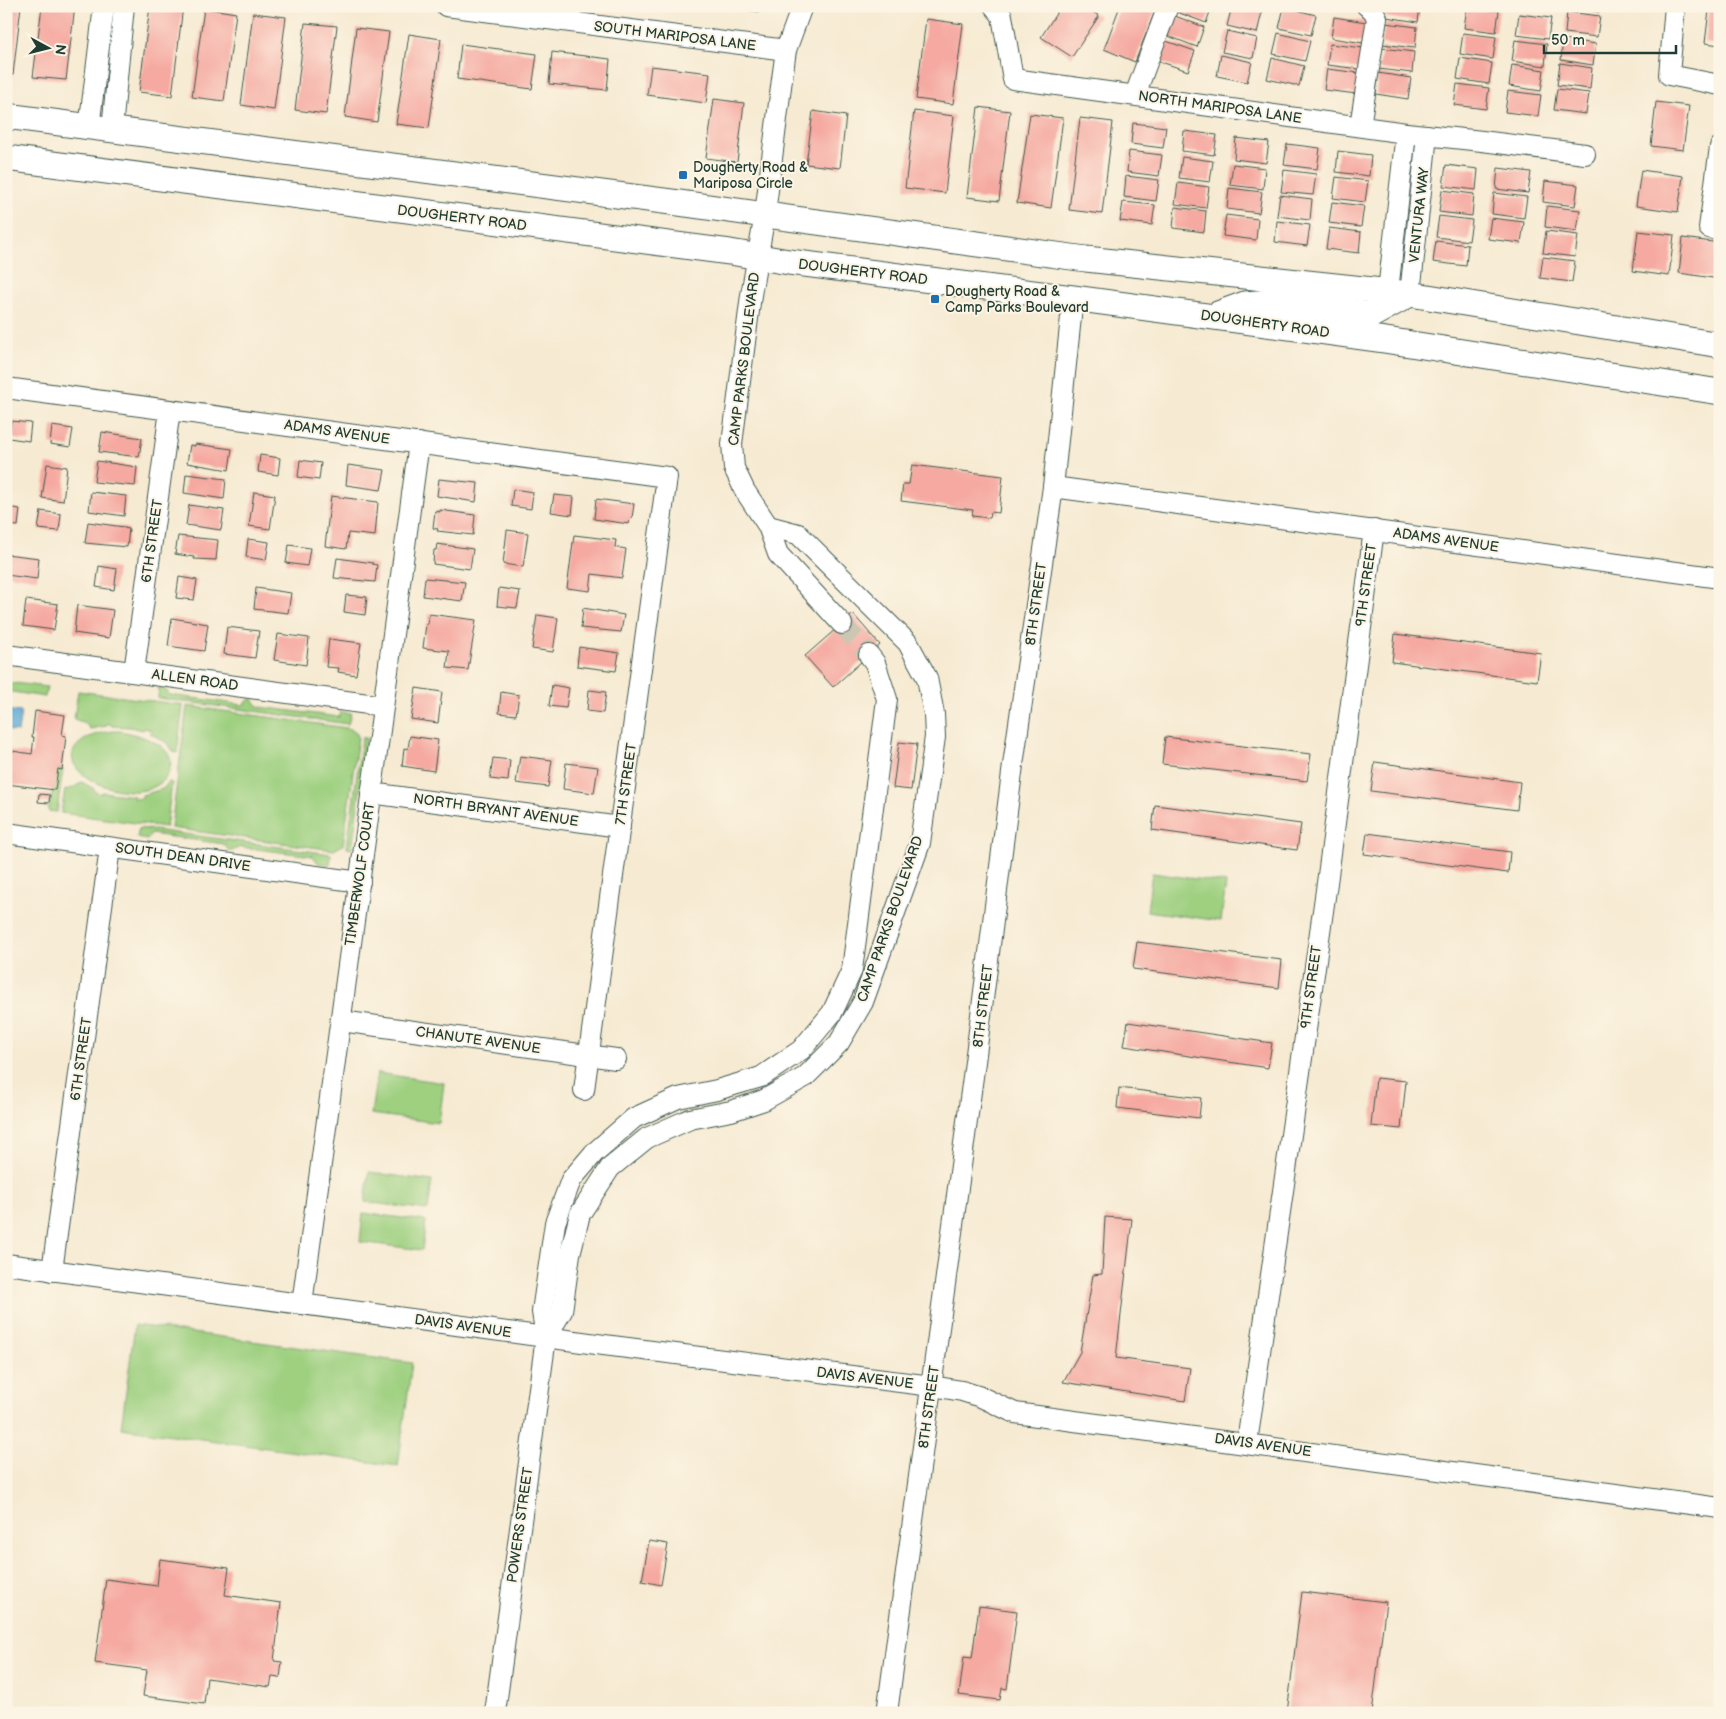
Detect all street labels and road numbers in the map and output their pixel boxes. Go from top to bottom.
street label: SOUTH MARIPOSA LANE [593,18,757,54]
street label: NORTH MARIPOSA LANE [1137,87,1303,127]
street label: VENTURA WAY [1406,166,1433,264]
street label: DOUGHERTY ROAD [396,202,528,234]
street label: DOUGHERTY ROAD [797,256,929,288]
street label: CAMP PARKS BOULEVARD [725,271,763,447]
street label: DOUGHERTY ROAD [1199,307,1331,341]
street label: ADAMS AVENUE [283,416,391,448]
street label: 6TH STREET [138,498,166,584]
street label: ADAMS AVENUE [1392,524,1500,556]
street label: 9TH STREET [1352,542,1380,628]
street label: 8TH STREET [1022,561,1050,647]
street label: ALLEN ROAD [151,666,239,694]
street label: 7TH STREET [612,741,640,826]
street label: NORTH BRYANT AVENUE [412,790,580,830]
street label: TIMBERWOLF COURT [341,800,379,947]
street label: CAMP PARKS BOULEVARD [854,834,926,1004]
street label: SOUTH DEAN DRIVE [114,839,252,875]
street label: 9TH STREET [1297,944,1325,1030]
street label: 8TH STREET [969,963,997,1049]
street label: 6TH STREET [67,1016,95,1102]
street label: CHANUTE AVENUE [414,1023,542,1057]
street label: DAVIS AVENUE [413,1311,513,1341]
street label: DAVIS AVENUE [816,1364,914,1392]
street label: 8TH STREET [915,1364,943,1450]
street label: DAVIS AVENUE [1213,1430,1313,1460]
street label: POWERS STREET [503,1466,537,1584]

